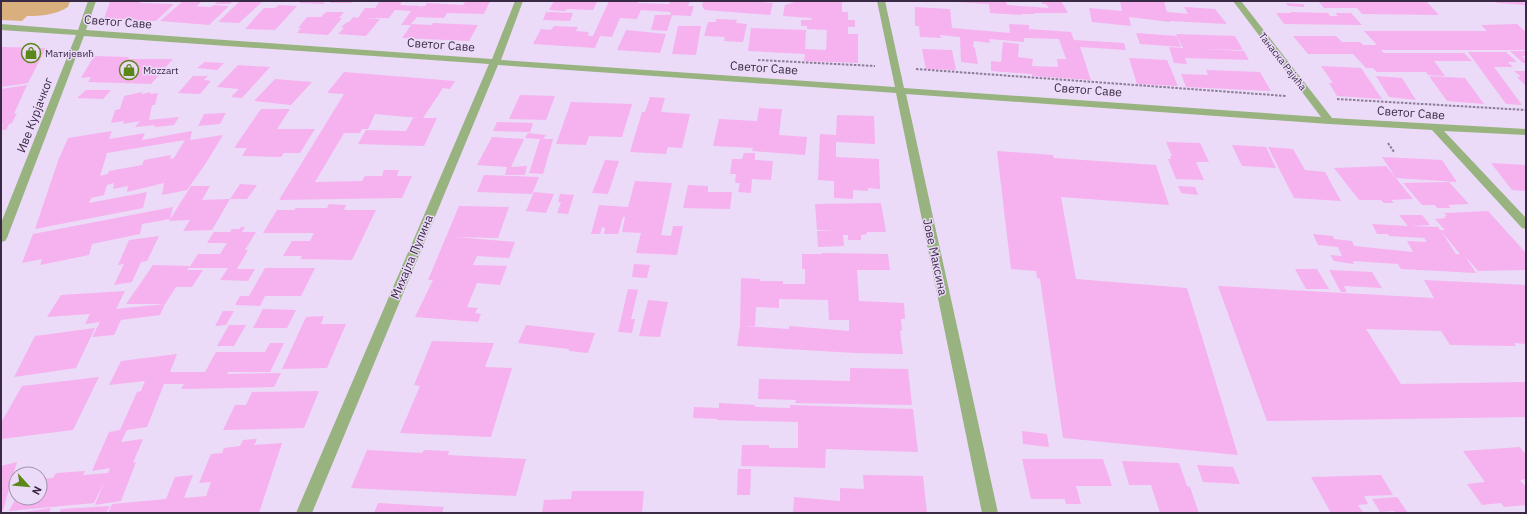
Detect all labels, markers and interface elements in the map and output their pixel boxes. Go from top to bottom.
street label: Светог Саве [84,12,153,31]
street label: Танаска Рајића [1256,30,1310,94]
street label: Светог Саве [407,35,476,54]
shop icon: Матијевић [20,42,42,64]
place label: Матијевић [45,47,94,60]
street label: Светог Саве [730,58,799,77]
shop icon: Mozzart [118,59,140,81]
place label: Mozzart [143,64,179,77]
street label: Иве Курјачког [13,75,56,155]
street label: Светог Саве [1054,80,1123,99]
street label: Светог Саве [1377,103,1446,122]
street label: Михајла Пупина [387,212,436,301]
street label: Јове Максина [920,217,951,297]
north arrow [8,466,48,506]
text: N [29,484,45,497]

